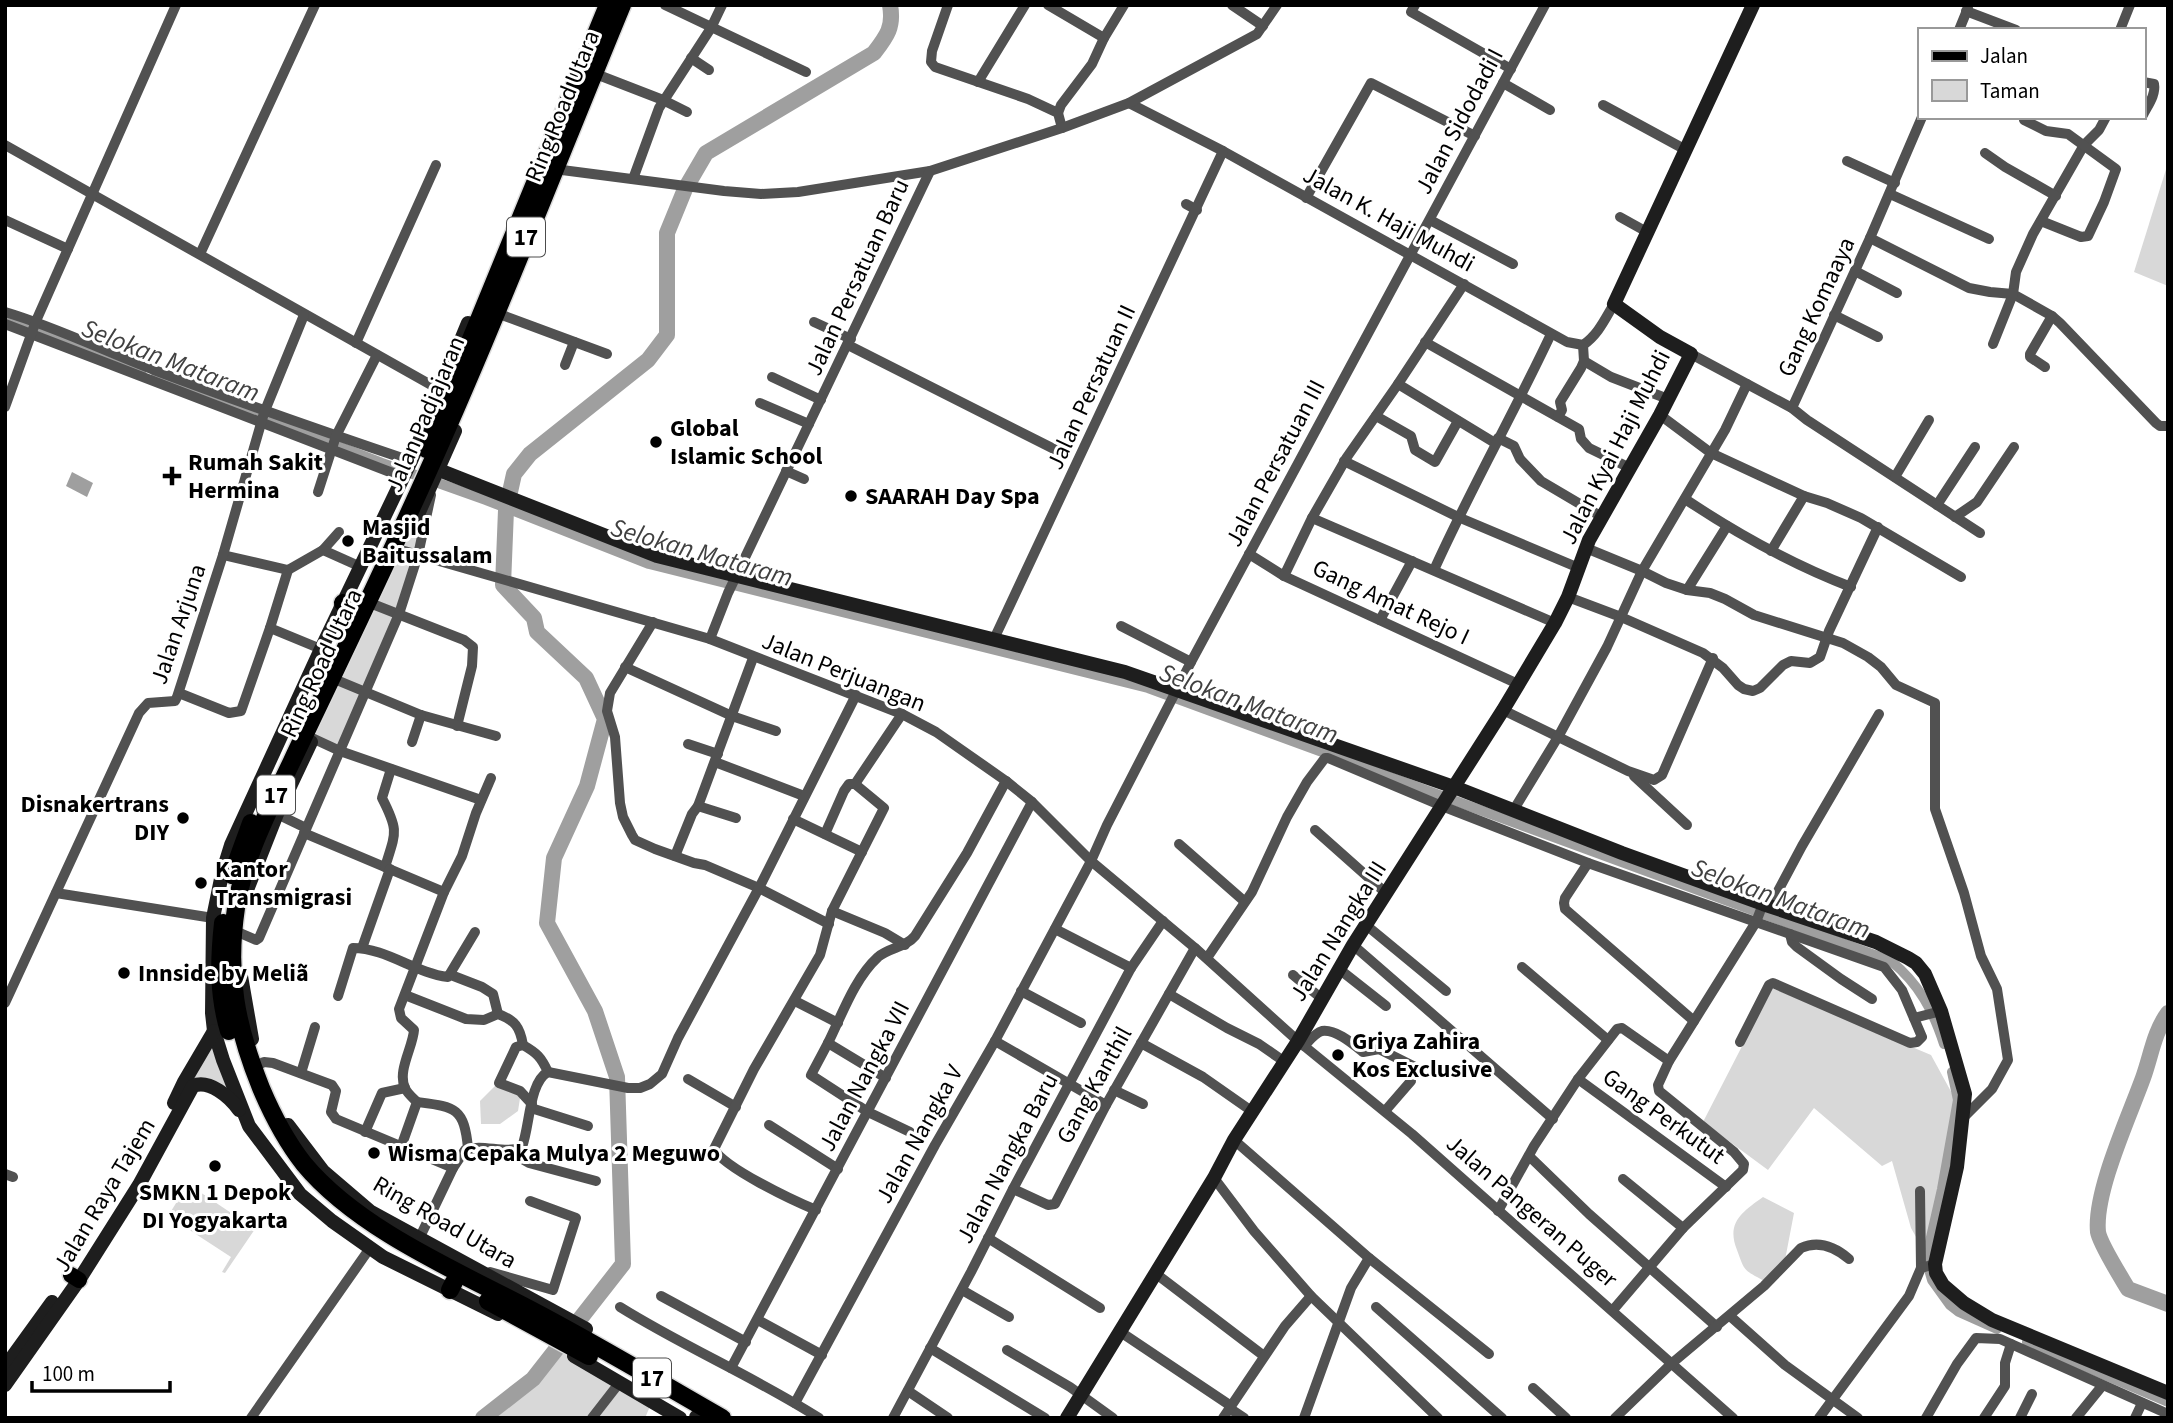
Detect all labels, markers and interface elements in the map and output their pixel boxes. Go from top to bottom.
street label: Ring Road Utara [516,25,609,187]
legend [1918,28,2145,119]
text: Jalan [1980,41,2028,71]
street label: Jalan Sidodadi I [1406,42,1513,200]
text: Taman [1980,76,2040,106]
street label: Jalan K. Haji Muhdi [1296,158,1481,281]
street label: Jalan Persatuan Baru [796,173,918,381]
road number: 17 [507,218,545,256]
street label: Gang Komaaya [1769,232,1864,383]
street label: Jalan Persatuan II [1038,299,1145,476]
water label: Selokan Mataram [77,310,265,411]
street label: Jalan Padjajaran [377,331,474,498]
street label: Jalan Kyai Haji Muhdi [1551,344,1680,550]
street label: Jalan Persatuan III [1217,373,1334,553]
place label: Global Islamic School [670,411,823,474]
marker: Global Islamic School [648,434,664,450]
place label: Rumah Sakit Hermina [188,445,323,508]
marker: Rumah Sakit Hermina [162,466,182,486]
place label: SAARAH Day Spa [865,479,1040,514]
marker: SAARAH Day Spa [843,488,859,504]
water label: Selokan Mataram [606,509,797,596]
place label: Masjid Baitussalam [362,510,493,573]
marker: Masjid Baitussalam [340,533,356,549]
street label: Gang Amat Rejo I [1306,551,1475,654]
street label: Jalan Arjuna [142,559,215,689]
street label: Ring Road Utara [272,583,371,744]
street label: Jalan Perjuangan [757,624,931,721]
water label: Selokan Mataram [1154,654,1343,753]
road number: 17 [257,776,295,814]
place label: Disnakertrans DIY [21,787,169,850]
marker: Disnakertrans DIY [175,810,191,826]
water label: Selokan Mataram [1686,849,1875,948]
place label: Kantor Transmigrasi [215,852,352,915]
street label: Jalan Nangka III [1281,854,1396,1008]
marker: Kantor Transmigrasi [193,875,209,891]
place label: Innside by Meliã [138,956,309,991]
marker: Innside by Meliã [116,965,132,981]
street label: Jalan Nangka VII [810,995,919,1158]
street label: Gang Kanthil [1048,1020,1141,1150]
place label: Griya Zahira Kos Exclusive [1352,1024,1493,1087]
marker: Griya Zahira Kos Exclusive [1330,1047,1346,1063]
street label: Jalan Nangka V [867,1058,972,1210]
street label: Gang Perkutut [1595,1060,1732,1173]
street label: Jalan Nangka Baru [948,1067,1067,1250]
street label: Jalan Raya Tajem [45,1112,164,1279]
street label: Jalan Pangeran Puger [1438,1127,1626,1296]
place label: Wisma Cepaka Mulya 2 Meguwo [388,1136,720,1171]
marker: Wisma Cepaka Mulya 2 Meguwo [366,1145,382,1161]
marker: SMKN 1 Depok DI Yogyakarta [207,1158,223,1174]
street label: Ring Road Utara [366,1167,523,1278]
place label: SMKN 1 Depok DI Yogyakarta [139,1175,292,1238]
scale bar [32,1350,170,1394]
road number: 17 [633,1358,671,1398]
text: 100 m [42,1359,95,1389]

